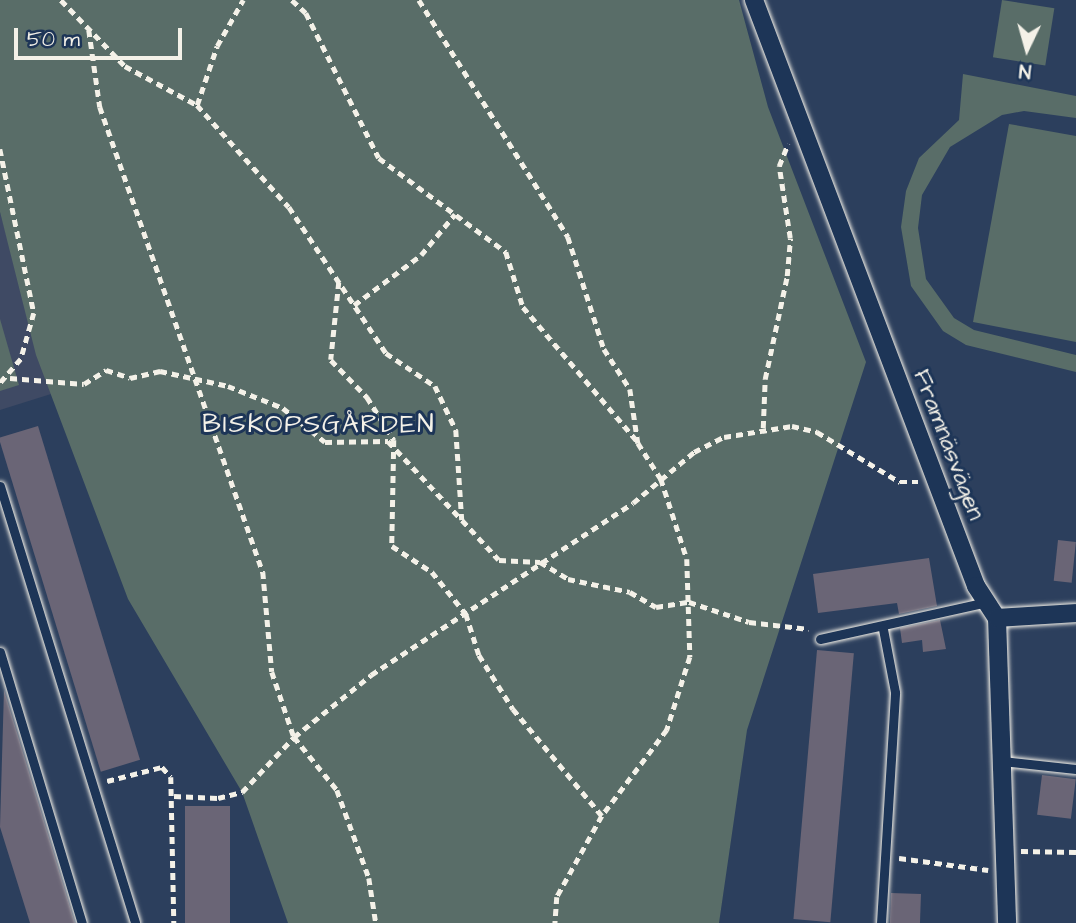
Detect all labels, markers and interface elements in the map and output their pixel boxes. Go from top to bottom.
scale bar [18,14,186,58]
north arrow [992,14,1062,84]
text: 50 m [27,25,80,54]
text: N [1018,56,1032,84]
street label: Framnäsvägen [906,366,990,524]
district label: BISKOPSGÅRDEN [204,409,434,441]

